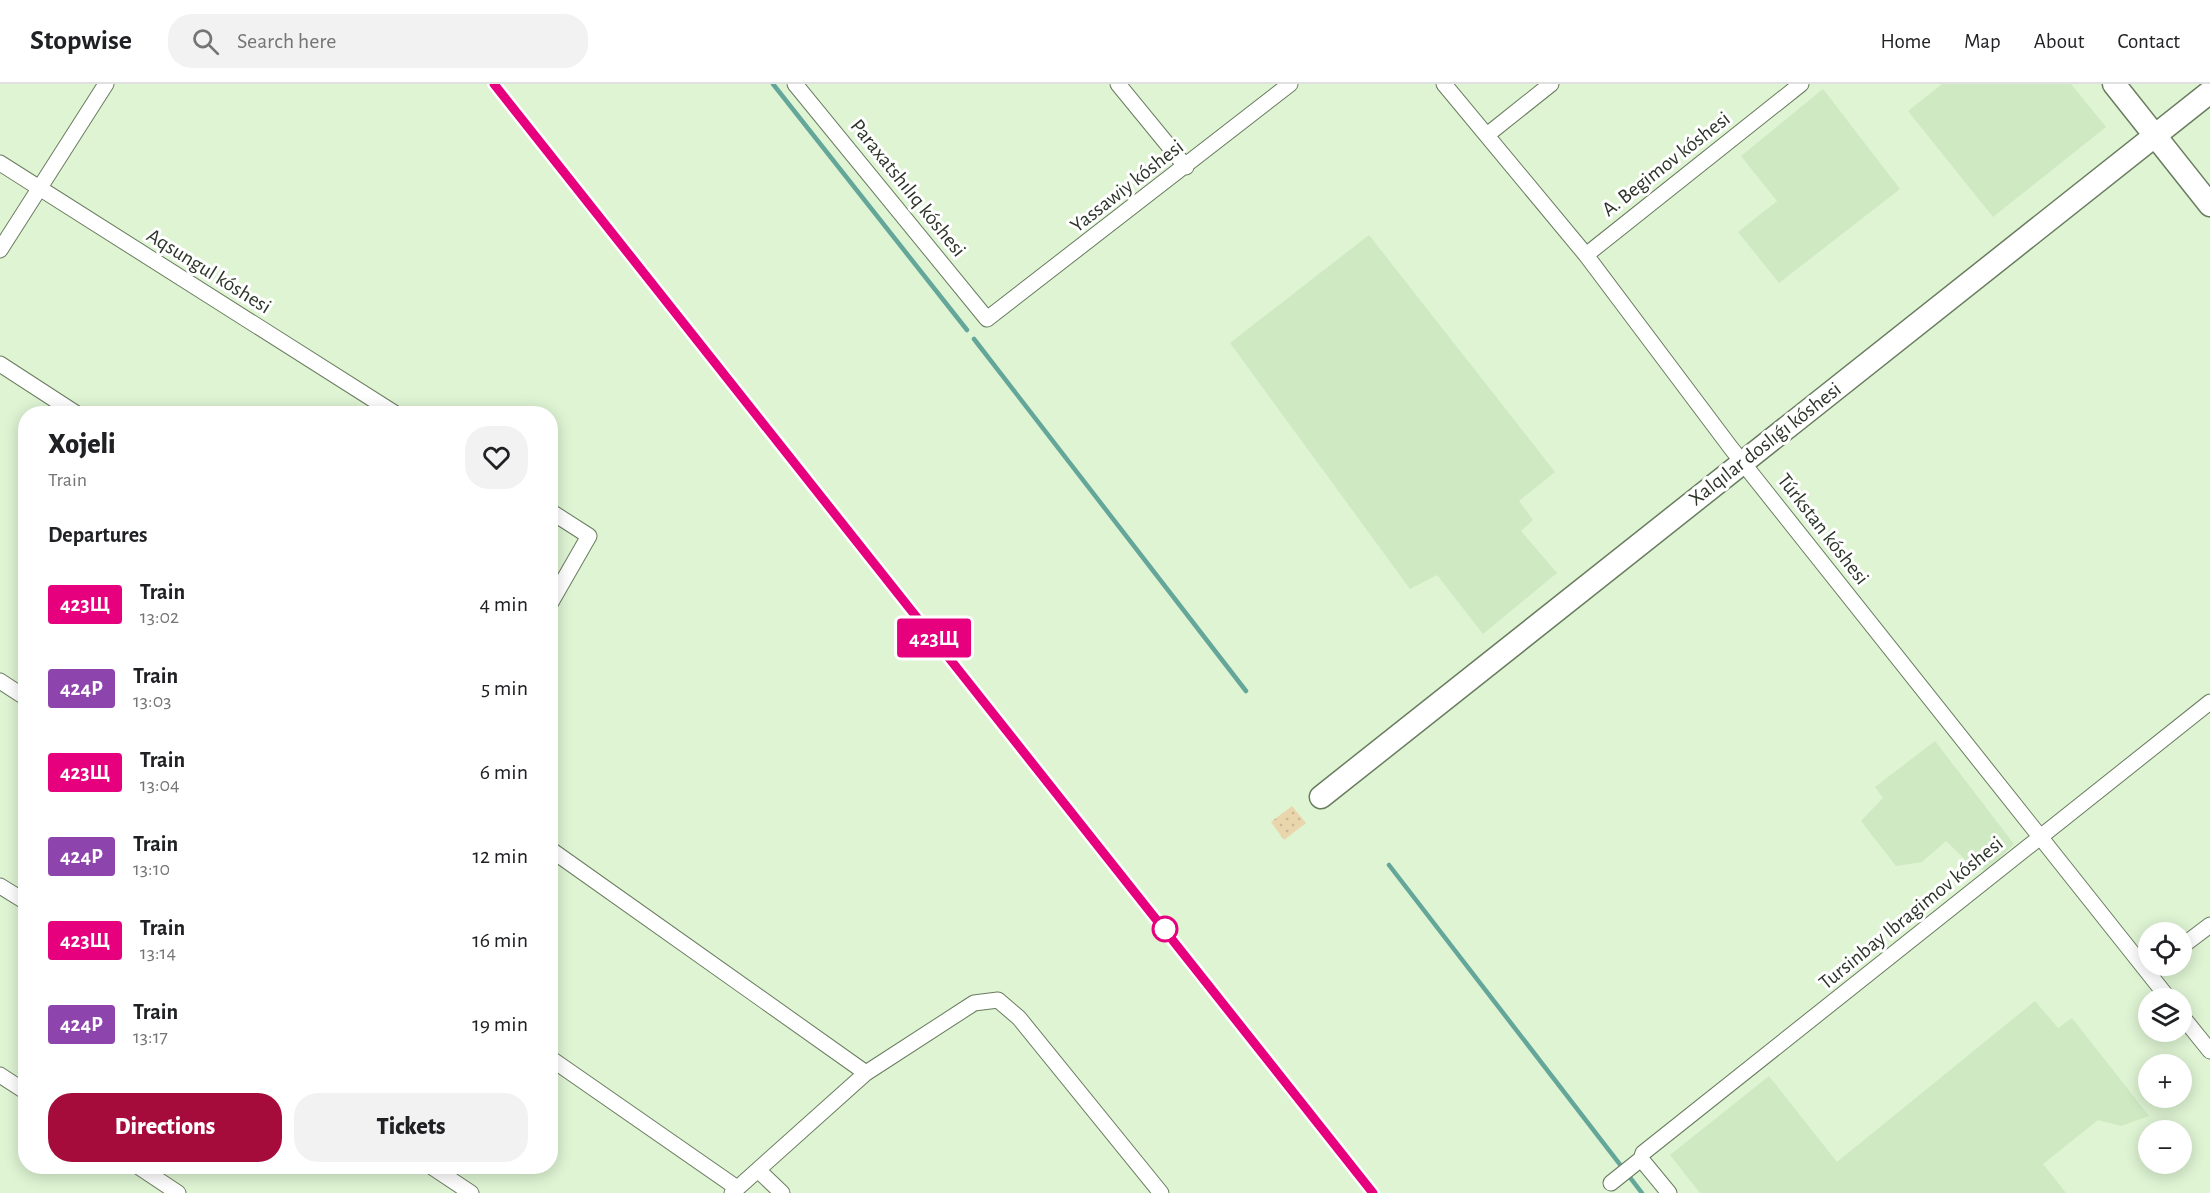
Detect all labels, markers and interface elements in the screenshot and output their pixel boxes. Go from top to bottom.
search box [168,14,588,68]
icon: search [189,25,222,58]
text: Stopwise [30,27,132,55]
text: Search here [237,30,337,52]
text: Home [1880,31,1931,52]
text: Map [1964,31,2001,52]
text: About [2034,31,2084,52]
text: Contact [2117,31,2180,52]
street label: A. Begimov kóshesi [1598,108,1734,220]
street label: Paraxatshılıq kóshesi [846,115,970,261]
street label: Yassawiy kóshesi [1067,136,1187,236]
street label: Aqsungul kóshesi [143,224,275,318]
street label: Xalqılar doslıǵı kóshesi [1685,378,1845,510]
button: heart [465,426,528,489]
text: Xojeli [48,431,116,459]
street label: Túrkstan kóshesi [1773,469,1873,589]
text: Train [48,470,87,490]
text: Departures [48,524,148,546]
text: Train [140,581,185,603]
text: 4 min [480,593,528,615]
text: 423Щ [60,594,110,615]
text: 13:02 [140,607,179,627]
line badge: 423Щ [892,618,976,658]
text: 423Щ [909,628,959,649]
text: Train [133,665,178,687]
text: 5 min [481,677,528,699]
text: 424Р [60,678,103,699]
text: 13:03 [133,691,171,711]
text: Train [140,749,185,771]
text: 6 min [480,761,528,783]
text: 423Щ [60,762,110,783]
text: 13:04 [140,775,180,795]
street label: Tursinbay Ibragimov kóshesi [1815,832,2007,994]
text: Train [133,833,178,855]
text: 12 min [473,845,528,867]
text: 424Р [60,846,103,867]
text: 13:10 [133,859,170,879]
unlabelled marker [1152,916,1178,942]
text: Train [140,917,185,939]
map controls [2138,922,2192,1174]
button: locate [2138,922,2192,976]
text: 16 min [472,929,528,951]
text: 423Щ [60,930,110,951]
text: 13:14 [140,943,176,963]
button: layers [2138,988,2192,1042]
text: Train [133,1001,178,1023]
text: 19 min [472,1013,528,1035]
text: 424Р [60,1014,103,1035]
text: 13:17 [133,1027,168,1047]
button: + [2138,1054,2192,1108]
button: Directions [48,1093,282,1162]
button: Tickets [294,1093,528,1162]
button: − [2138,1120,2192,1174]

